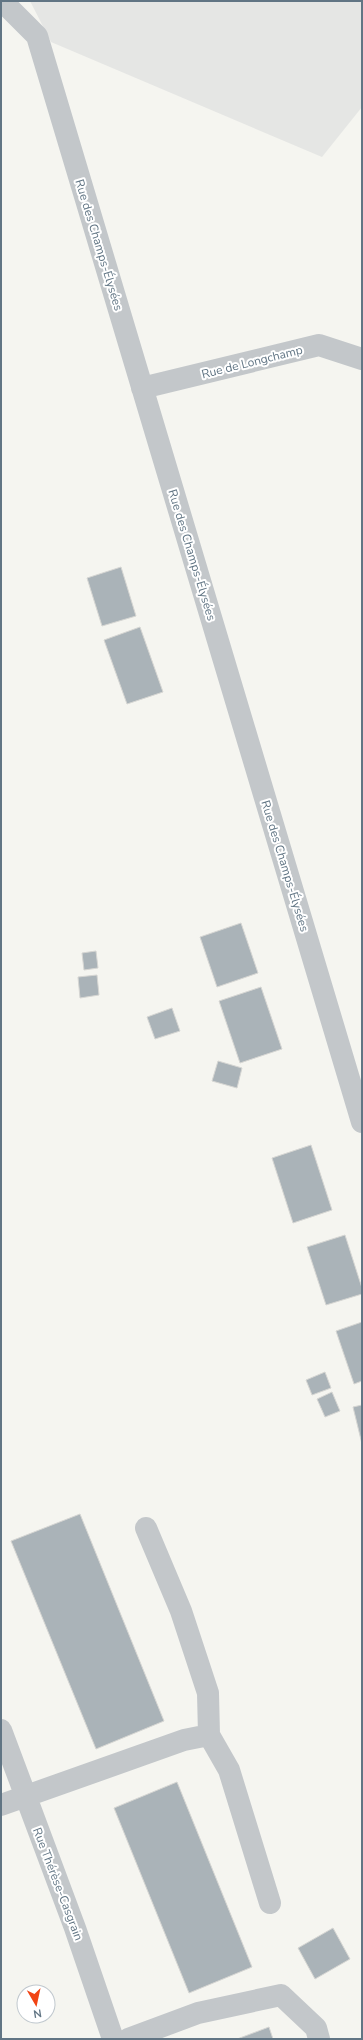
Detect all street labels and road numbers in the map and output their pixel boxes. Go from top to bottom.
street label: Rue des Champs-Élysées [71,177,127,313]
street label: Rue de Longchamp [200,342,304,382]
street label: Rue des Champs-Élysées [164,487,220,623]
street label: Rue des Champs-Élysées [257,798,313,934]
street label: Rue Thérèse-Casgrain [29,1825,87,1943]

